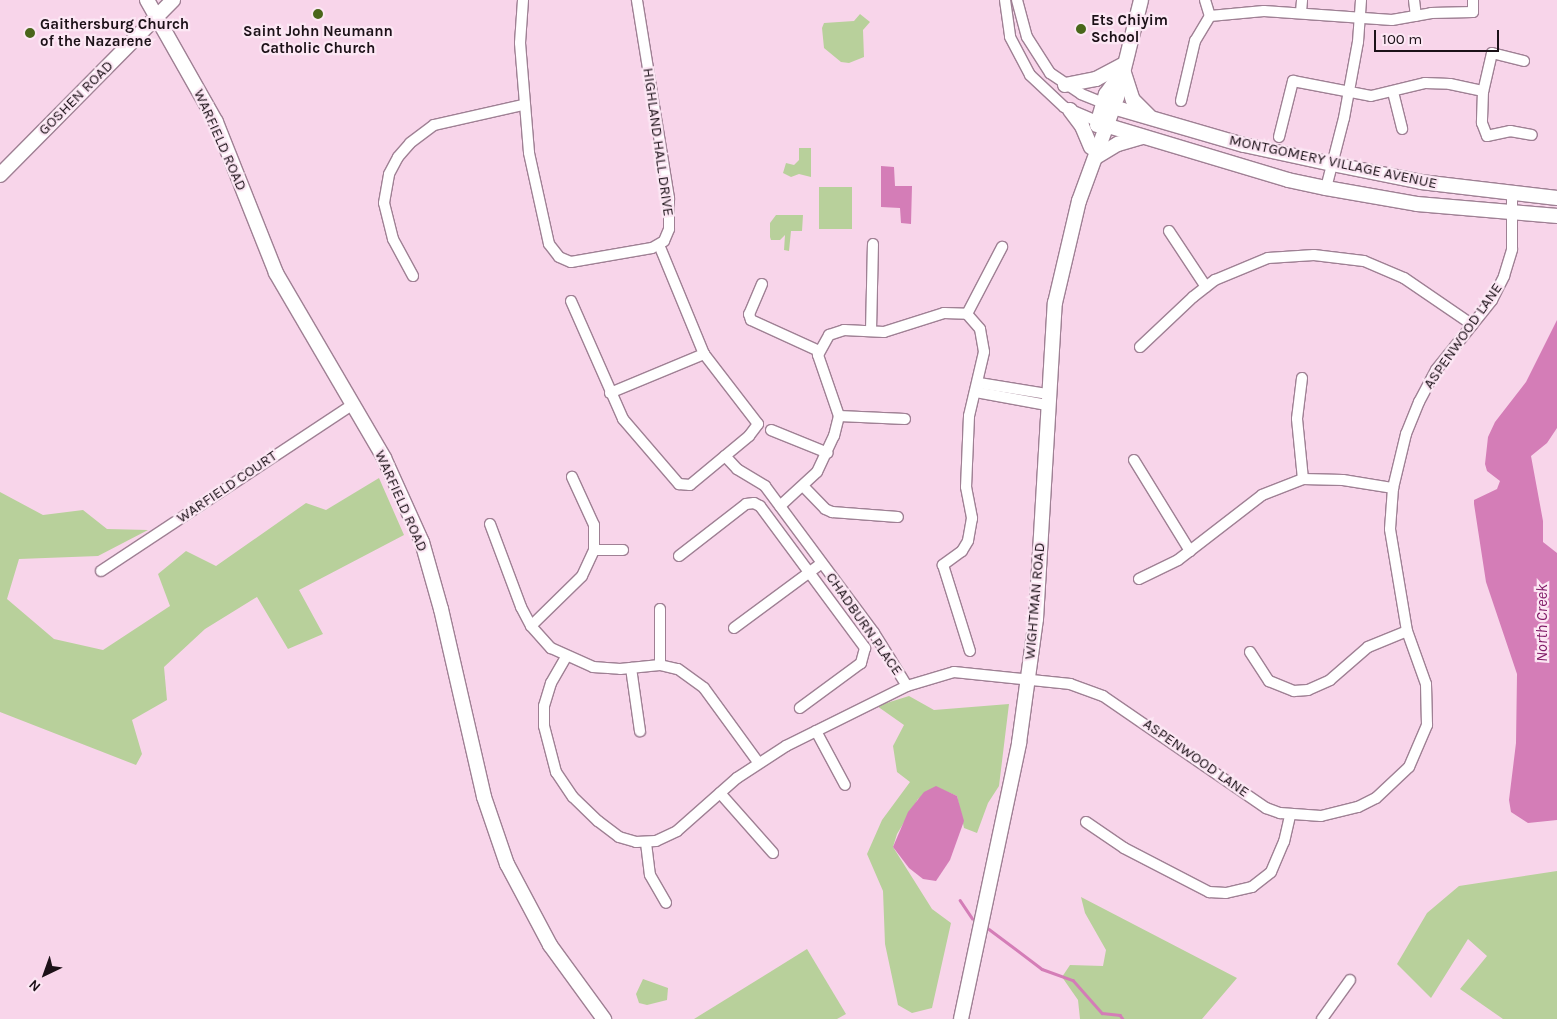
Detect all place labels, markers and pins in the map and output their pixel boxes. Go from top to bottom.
marker: Saint John Neumann Catholic Church [312,8,324,20]
place label: Ets Chiyim School [1091,11,1168,46]
place label: Gaithersburg Church of the Nazarene [40,15,189,50]
place label: Saint John Neumann Catholic Church [243,22,393,57]
marker: Ets Chiyim School [1075,23,1087,35]
marker: Gaithersburg Church of the Nazarene [24,27,36,39]

